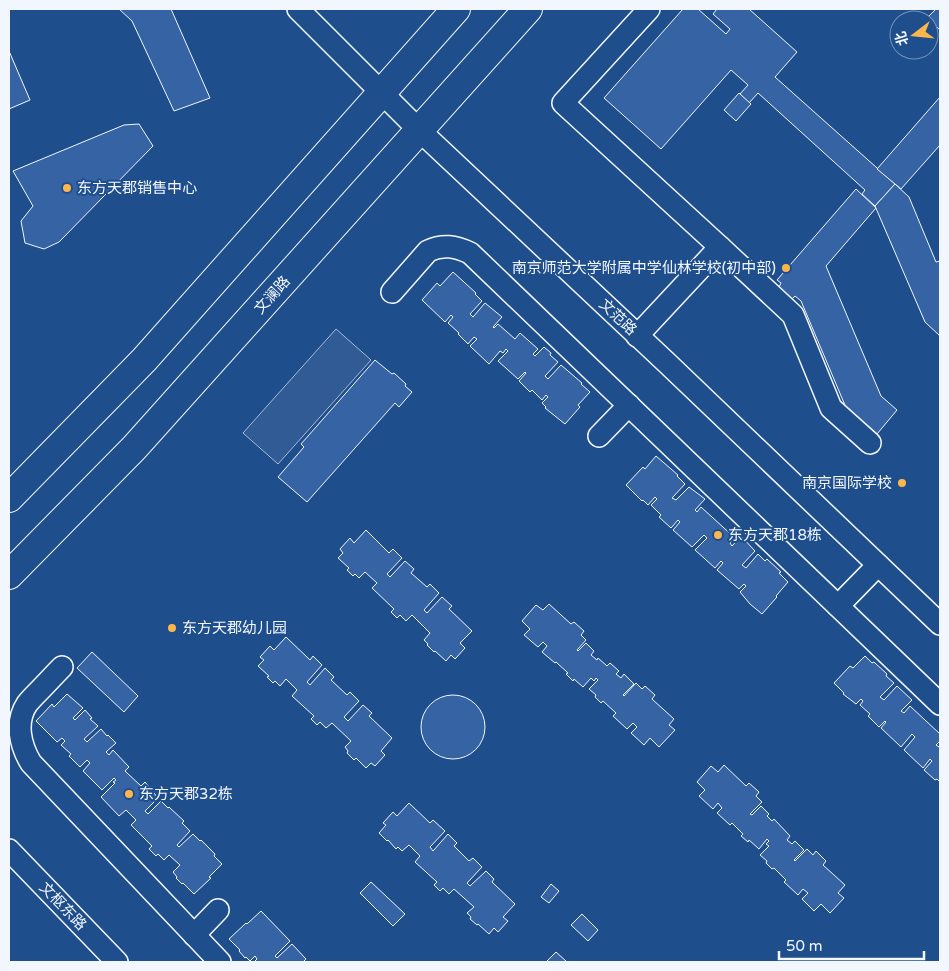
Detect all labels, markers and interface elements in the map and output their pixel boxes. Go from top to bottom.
north arrow [889,10,939,60]
text: 北 [892,29,912,48]
place label: 东方天郡销售中心 [77,179,197,197]
marker: 东方天郡销售中心 [61,182,73,194]
place label: 南京师范大学附属中学仙林学校(初中部) [512,259,776,277]
marker: 南京师范大学附属中学仙林学校(初中部) [780,262,792,274]
street label: 文澜路 [250,272,294,318]
street label: 文范路 [595,295,641,339]
place label: 南京国际学校 [802,474,892,492]
marker: 南京国际学校 [896,477,908,489]
place label: 东方天郡18栋 [728,526,822,544]
marker: 东方天郡18栋 [712,529,724,541]
place label: 东方天郡幼儿园 [182,619,287,637]
marker: 东方天郡幼儿园 [166,622,178,634]
place label: 东方天郡32栋 [139,785,233,803]
marker: 东方天郡32栋 [123,788,135,800]
street label: 文枢东路 [36,878,90,934]
scale bar [779,928,924,960]
text: 50 m [786,937,823,955]

